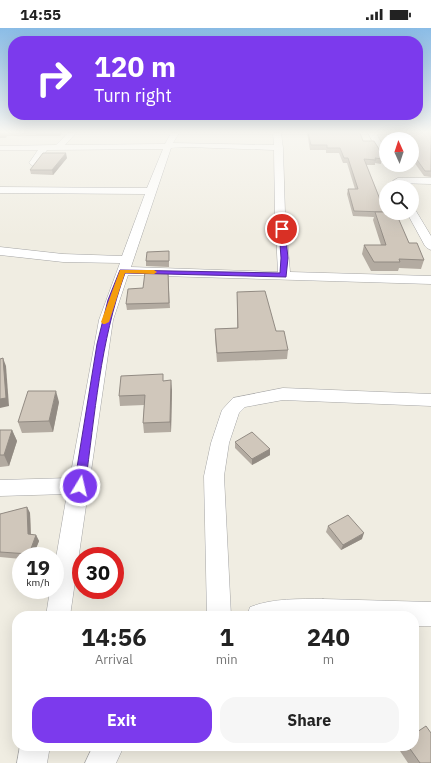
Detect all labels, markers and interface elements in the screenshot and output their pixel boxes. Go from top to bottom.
text: 14:55 [20,5,61,24]
text: 120 m [94,48,176,85]
icon: right [28,52,80,104]
text: Turn right [94,84,172,107]
north arrow [379,132,419,172]
map controls [379,132,419,220]
button: search [379,180,419,220]
pin [265,212,299,246]
icon: arrive [271,218,293,240]
position arrow [59,465,101,507]
speed limit sign: 30 [72,547,124,599]
text: 19 [26,554,50,581]
text: km/h [26,576,50,589]
text: 14:56 [81,621,147,653]
text: 1 [219,621,234,653]
text: 240 [307,621,350,653]
text: Arrival [95,651,133,668]
text: min [216,651,238,668]
text: m [323,651,334,668]
button: Exit [32,697,212,743]
button: Share [220,697,399,743]

